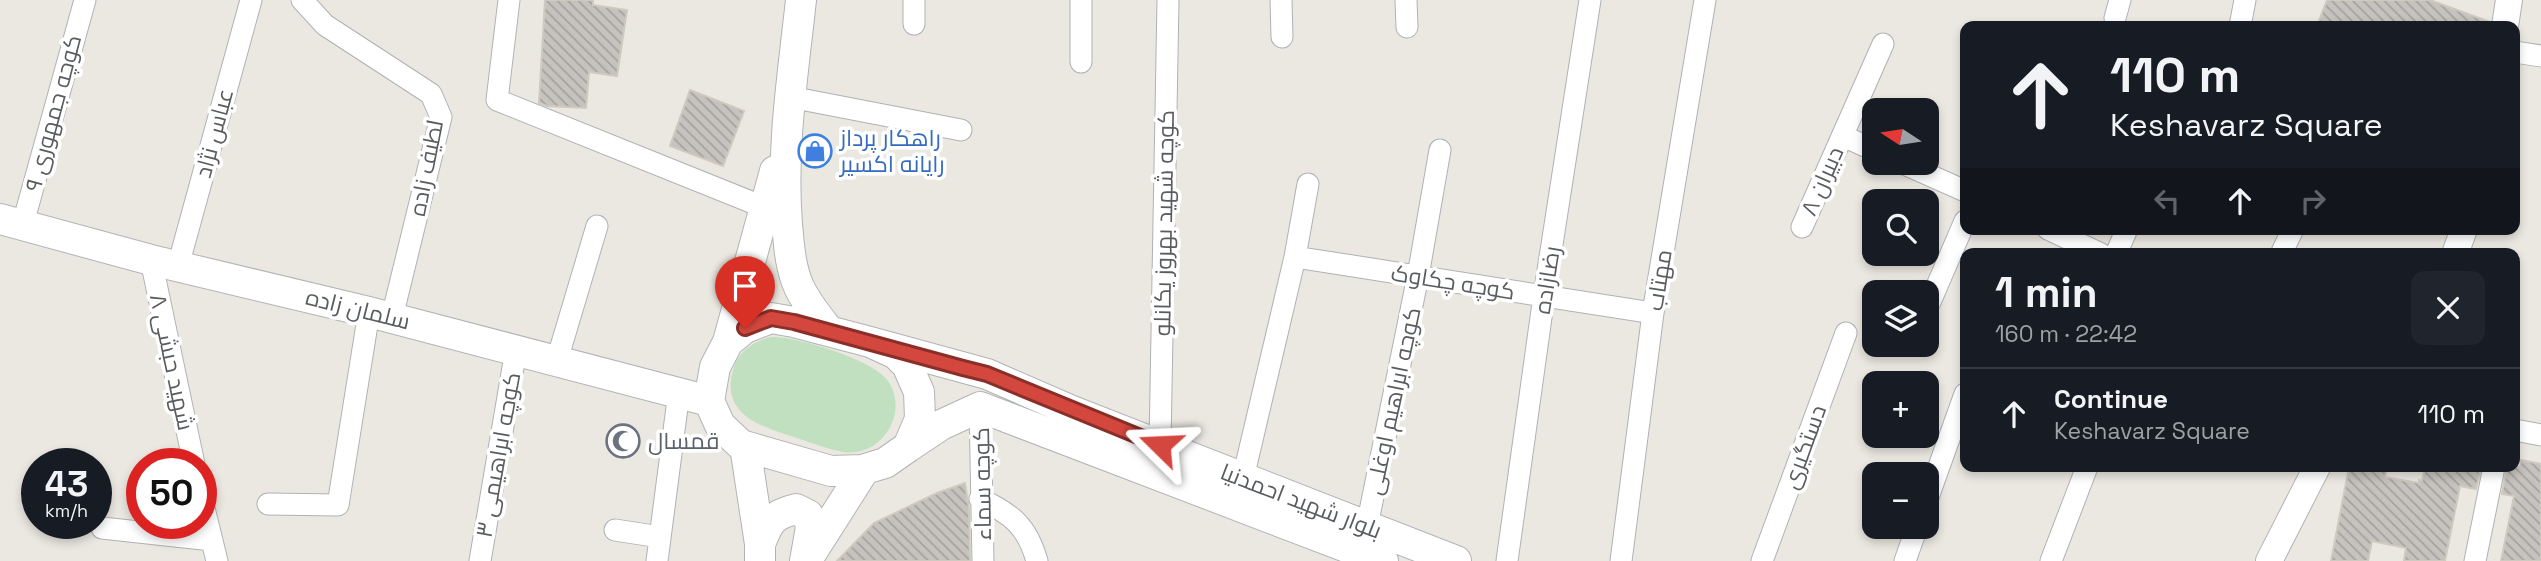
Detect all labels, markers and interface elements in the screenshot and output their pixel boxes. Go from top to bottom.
street label: کوچه جمهوری ۹ [18,31,88,195]
text: 110 m [2110,44,2240,106]
icon: ahead [1995,49,2086,140]
street label: عباس نژاد [188,85,240,181]
north arrow [1862,98,1939,175]
map controls [1862,98,1939,539]
text: Keshavarz Square [2110,105,2383,145]
street label: کوچه شهید بهروز یکانلو [1147,110,1181,336]
street label: لطیف زاده [402,117,450,219]
place label: راهکار پرداز رایانه اکسیر [838,123,945,179]
shop icon: راهکار پرداز رایانه اکسیر [796,132,834,170]
street label: دبیران ۸ [1794,142,1850,220]
icon: left [2148,182,2186,220]
icon: ahead [2221,182,2259,220]
icon: right [2294,182,2332,220]
button: search [1862,189,1939,266]
street label: رضازاده [1527,244,1567,316]
street label: مهتاب [1639,247,1679,313]
pin [715,256,775,328]
street label: کوچه چکاوک [1389,257,1517,307]
text: 1 min [1995,266,2098,319]
icon: arrive [726,267,764,305]
button: close [2411,271,2485,345]
button: layers [1862,280,1939,357]
street label: سلمان زاده [303,282,413,336]
street label: شهید حبشی ۸ [143,291,201,433]
street label: کوچه ابراهیم اوغلی [1358,304,1428,498]
text: 160 m · 22:42 [1995,319,2137,349]
street label: کوچه ابراهیمی ۳ [469,370,527,540]
button: + [1862,371,1939,448]
text: Continue [2054,382,2168,416]
icon: ahead [1995,395,2033,433]
text: 110 m [2418,397,2485,431]
street label: دستگیری [1775,401,1833,493]
position arrow [1123,408,1197,482]
text: Keshavarz Square [2054,416,2250,446]
mosque icon: قمسال [604,422,642,460]
place label: قمسال [648,426,719,456]
street label: کوچه سماء [966,427,998,541]
speed limit sign: 50 [126,448,217,539]
street label: بلوار شهید احمدنیا [1216,456,1386,546]
text: 43 [45,462,88,506]
button: − [1862,462,1939,539]
text: km/h [45,499,88,522]

